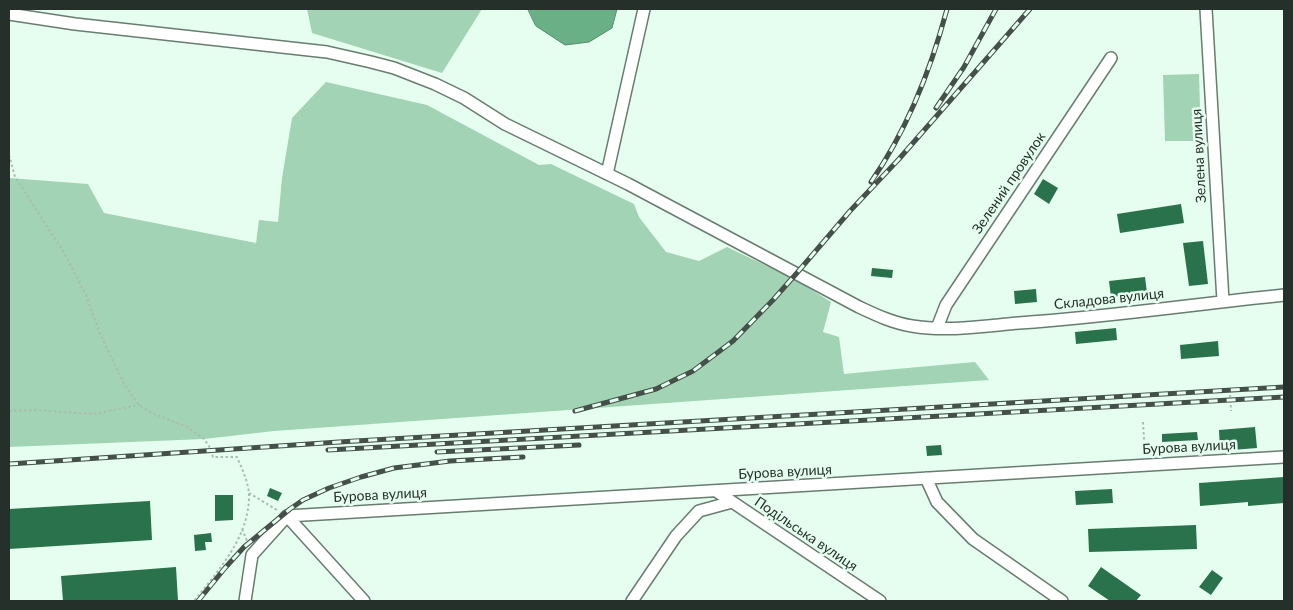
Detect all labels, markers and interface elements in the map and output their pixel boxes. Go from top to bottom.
street label: Зелена вулиця [1188,108,1210,204]
street label: Зелений провулок [969,129,1049,237]
street label: Складова вулиця [1053,285,1165,313]
street label: Бурова вулиця [1142,436,1236,458]
street label: Бурова вулиця [738,461,832,483]
street label: Бурова вулиця [333,484,427,506]
street label: Подільська вулиця [751,493,861,575]

